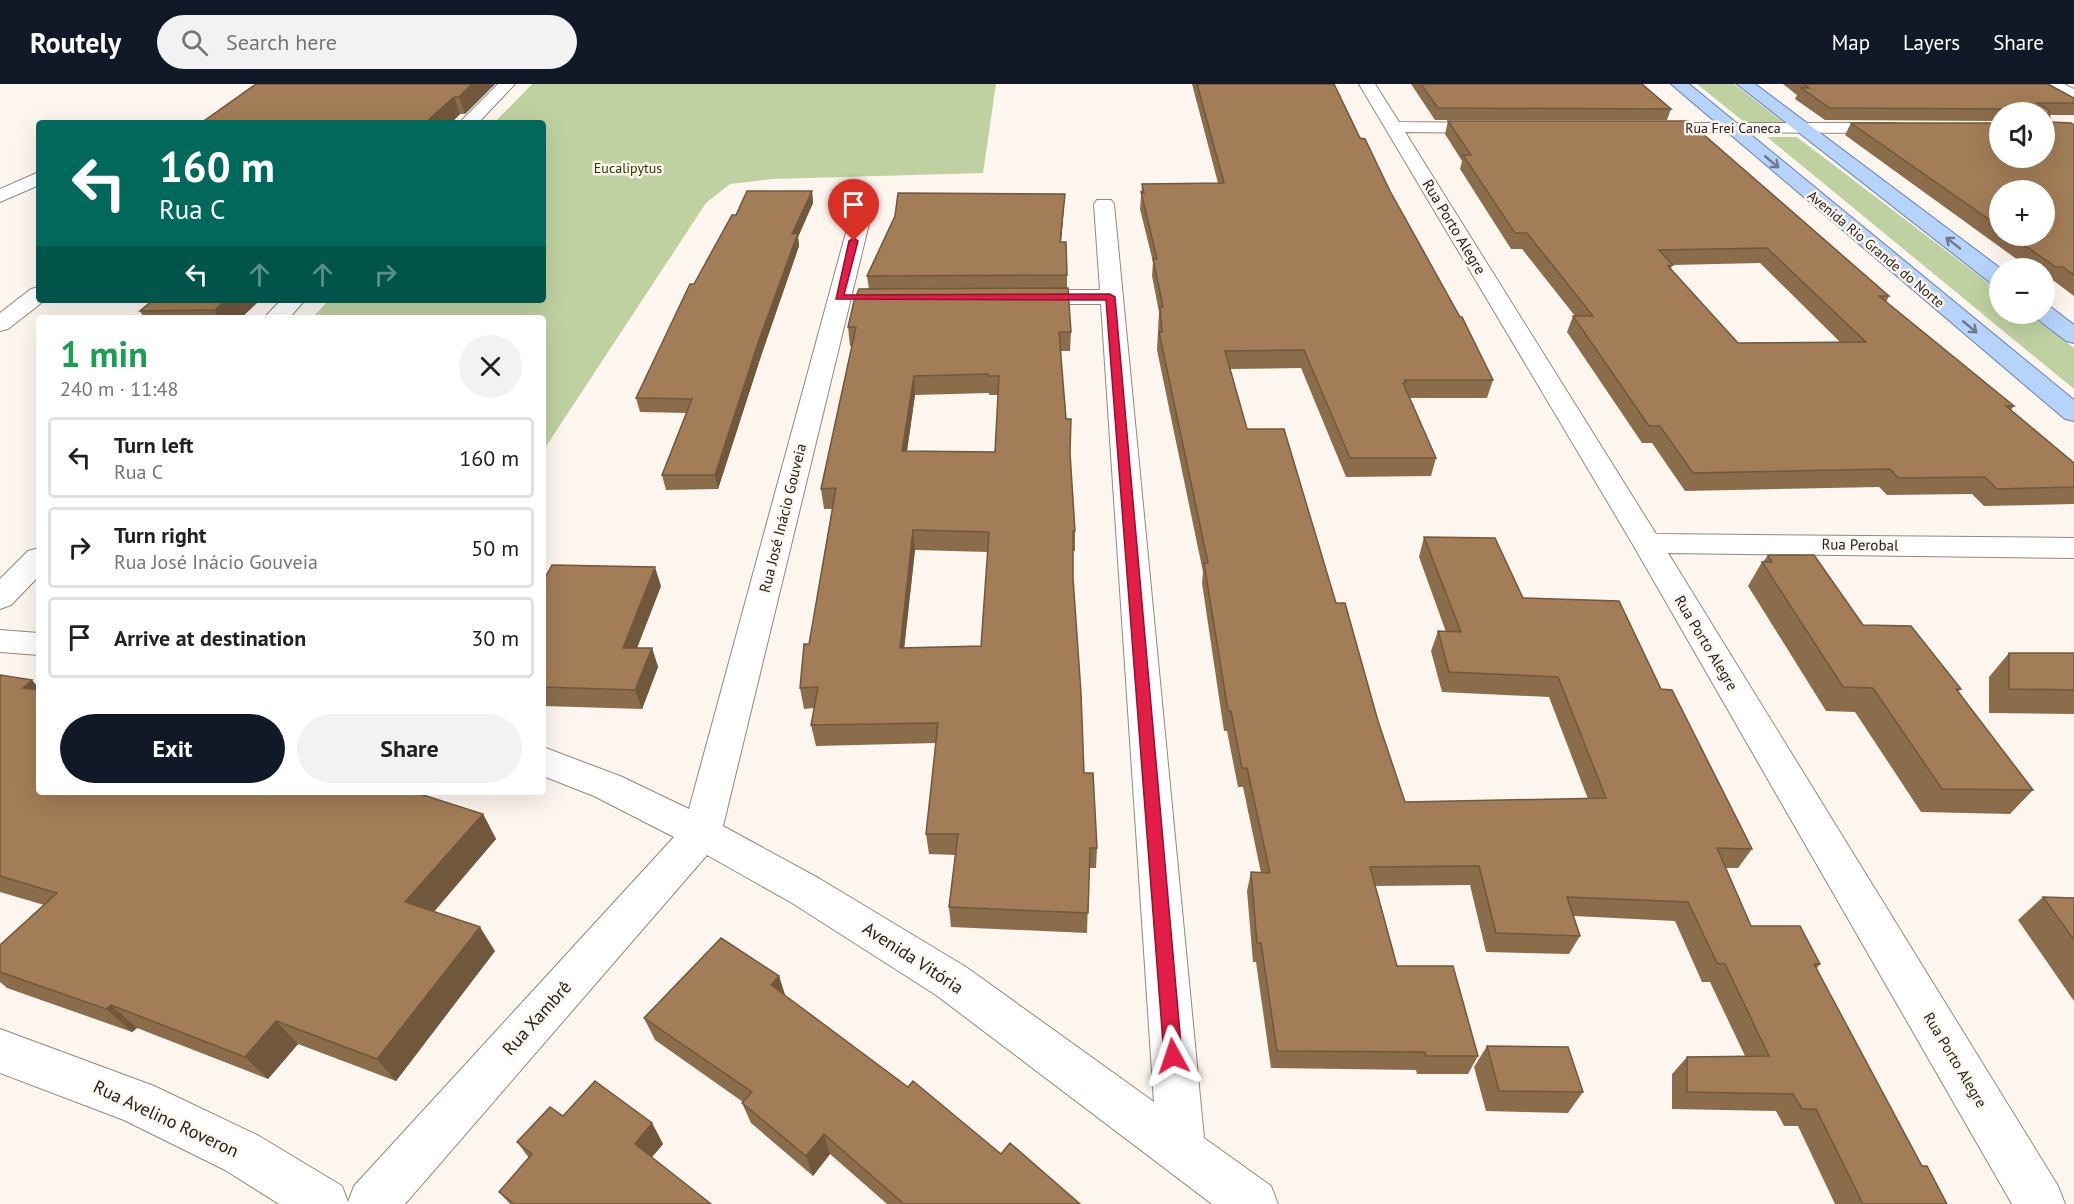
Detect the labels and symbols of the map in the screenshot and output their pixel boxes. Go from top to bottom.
street label: Rua Frei Caneca [1685,119,1781,137]
one-way arrow [1764,155,1779,169]
park label: Eucalipytus [594,159,662,177]
street label: Rua Porto Alegre [1419,176,1490,278]
pin [828,179,879,241]
street label: Avenida Rio Grande do Norte [1804,186,1948,312]
one-way arrow [1945,237,1961,250]
one-way arrow [1962,320,1978,333]
street label: Rua José Inácio Gouveia [755,441,810,594]
street label: Rua Perobal [1821,534,1899,555]
street label: Rua Porto Alegre [1671,592,1742,694]
street label: Avenida Vitória [859,916,968,999]
street label: Rua Xambrê [497,976,576,1060]
street label: Rua Porto Alegre [1920,1009,1991,1111]
position arrow [1141,1024,1205,1088]
street label: Rua Avelino Roveron [90,1075,243,1162]

